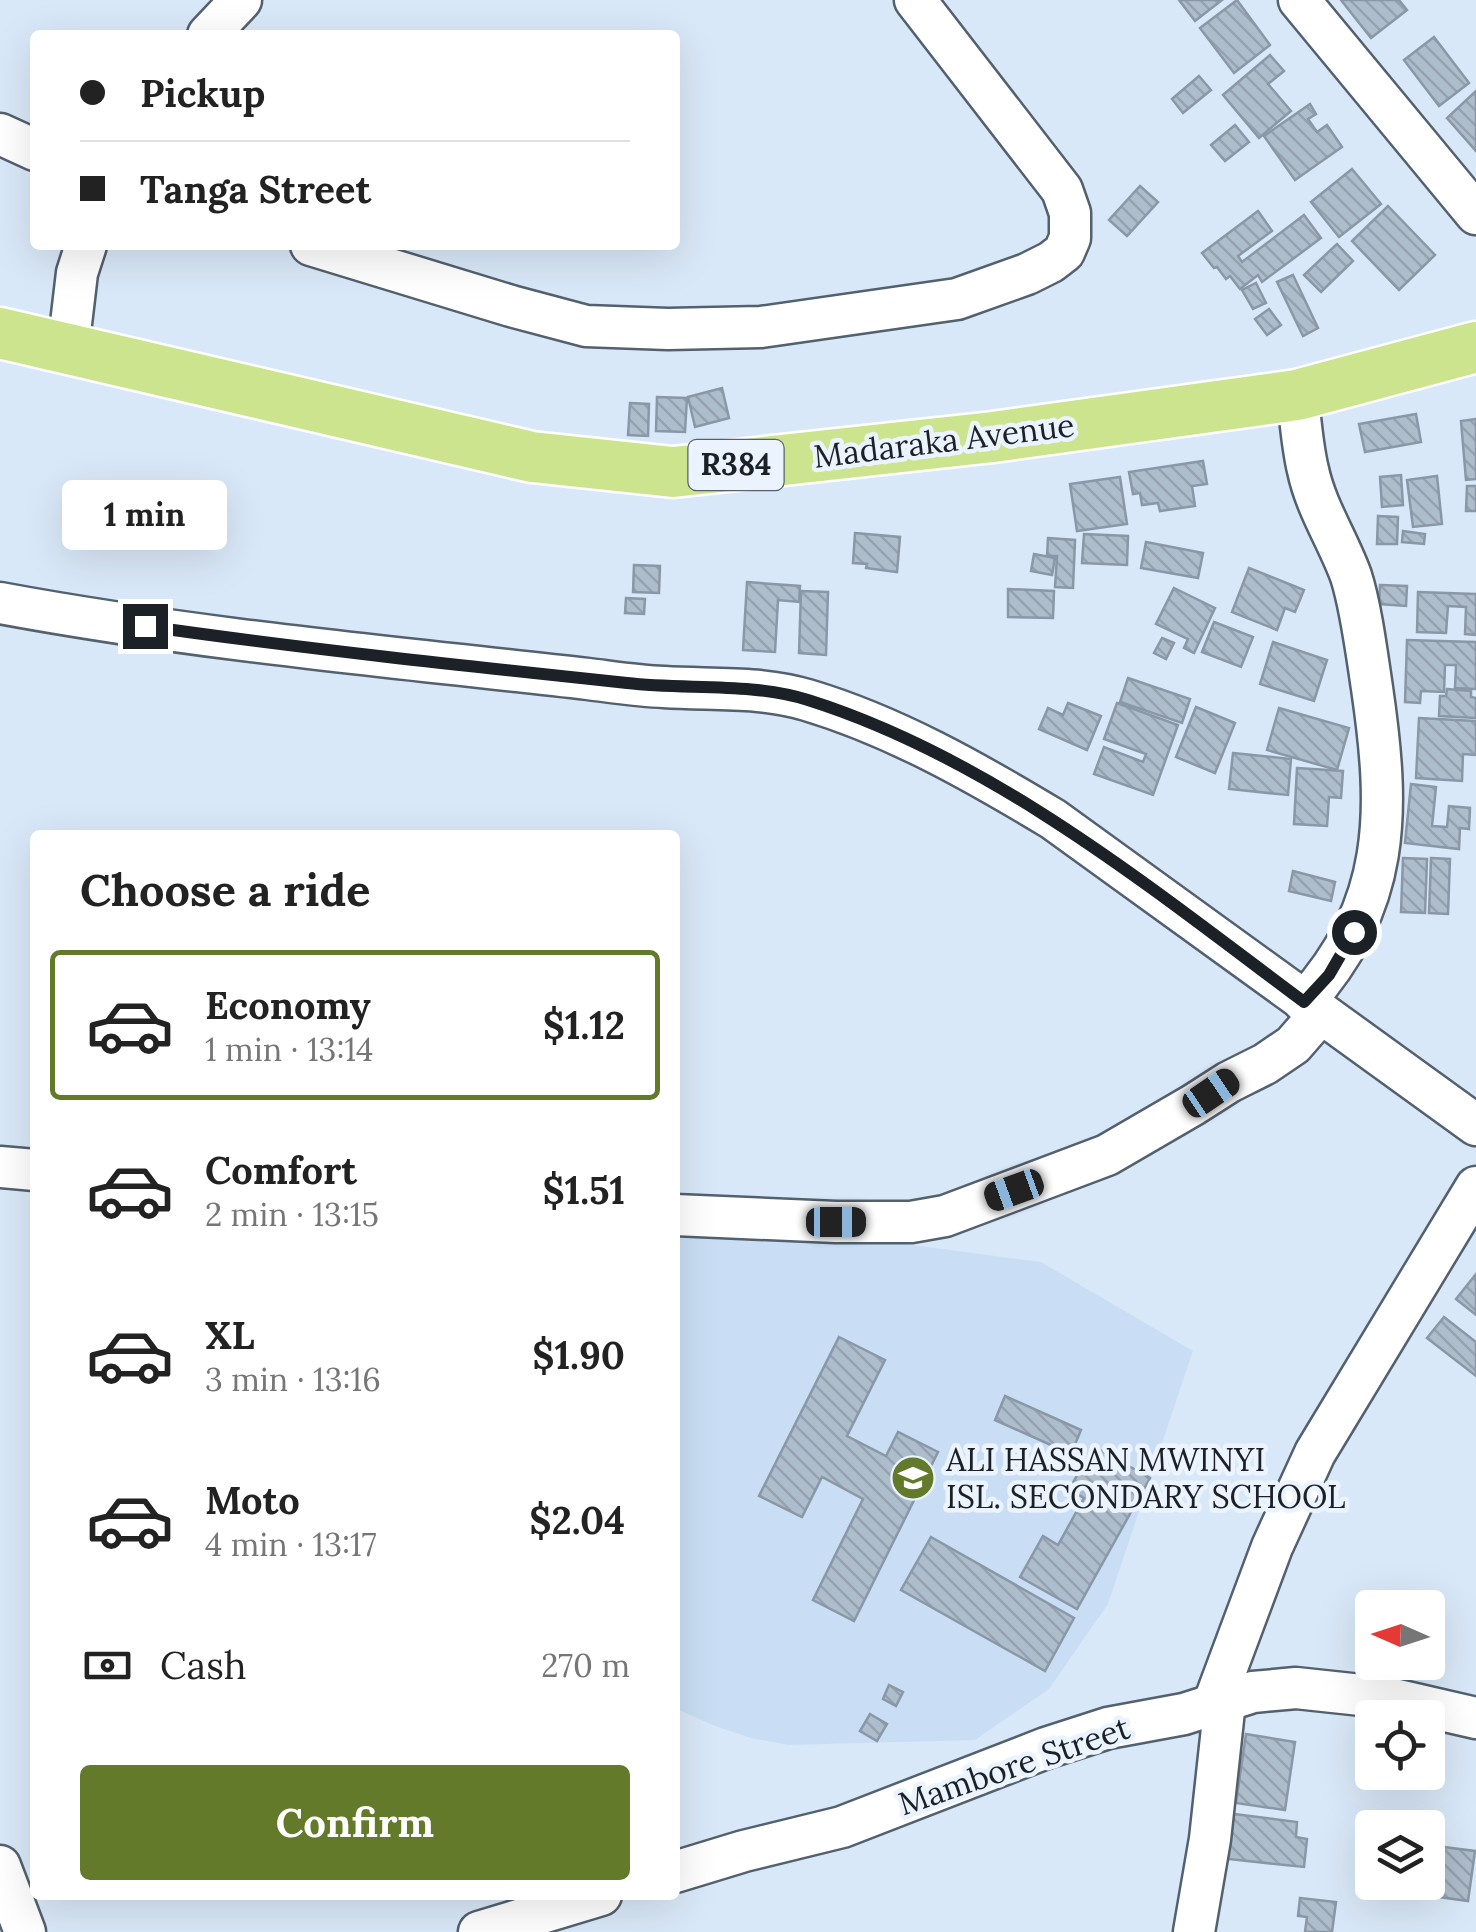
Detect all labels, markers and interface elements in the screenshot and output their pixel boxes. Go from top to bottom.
text: Pickup [140,69,265,117]
text: Tanga Street [140,165,371,213]
street label: Madaraka Avenue [811,404,1077,477]
road number: R384 [688,440,784,490]
callout: 1 min [62,481,228,551]
text: 1 min [104,494,185,535]
route end [123,604,168,649]
text: Choose a ride [80,861,370,918]
route start [1332,910,1377,955]
icon: car [85,980,175,1070]
text: Economy [205,981,371,1029]
text: $1.12 [543,1001,625,1049]
text: 1 min · 13:14 [205,1029,373,1070]
car [1178,1064,1244,1122]
icon: car [85,1145,175,1235]
text: Comfort [205,1146,357,1194]
text: $1.51 [542,1166,625,1214]
car [981,1166,1047,1214]
text: 2 min · 13:15 [205,1194,379,1235]
car [806,1207,866,1237]
icon: car [85,1310,175,1400]
text: XL [205,1311,255,1359]
text: $1.90 [532,1331,625,1379]
text: 3 min · 13:16 [205,1359,381,1400]
place label: ALI HASSAN MWINYI ISL. SECONDARY SCHOOL [945,1439,1346,1517]
school or university icon: ALI HASSAN MWINYI ISL. SECONDARY SCHOOL [890,1455,936,1501]
icon: car [85,1475,175,1565]
text: Moto [205,1476,300,1524]
text: $2.04 [529,1496,625,1544]
text: 4 min · 13:17 [205,1524,377,1565]
north arrow [1355,1590,1445,1680]
map controls [1355,1590,1445,1900]
icon: cash [80,1638,135,1693]
text: Cash [160,1641,247,1689]
text: 270 m [541,1645,630,1686]
button: locate [1355,1700,1445,1790]
street label: Mambore Street [893,1707,1135,1824]
button: Confirm [80,1765,630,1880]
button: layers [1355,1810,1445,1900]

